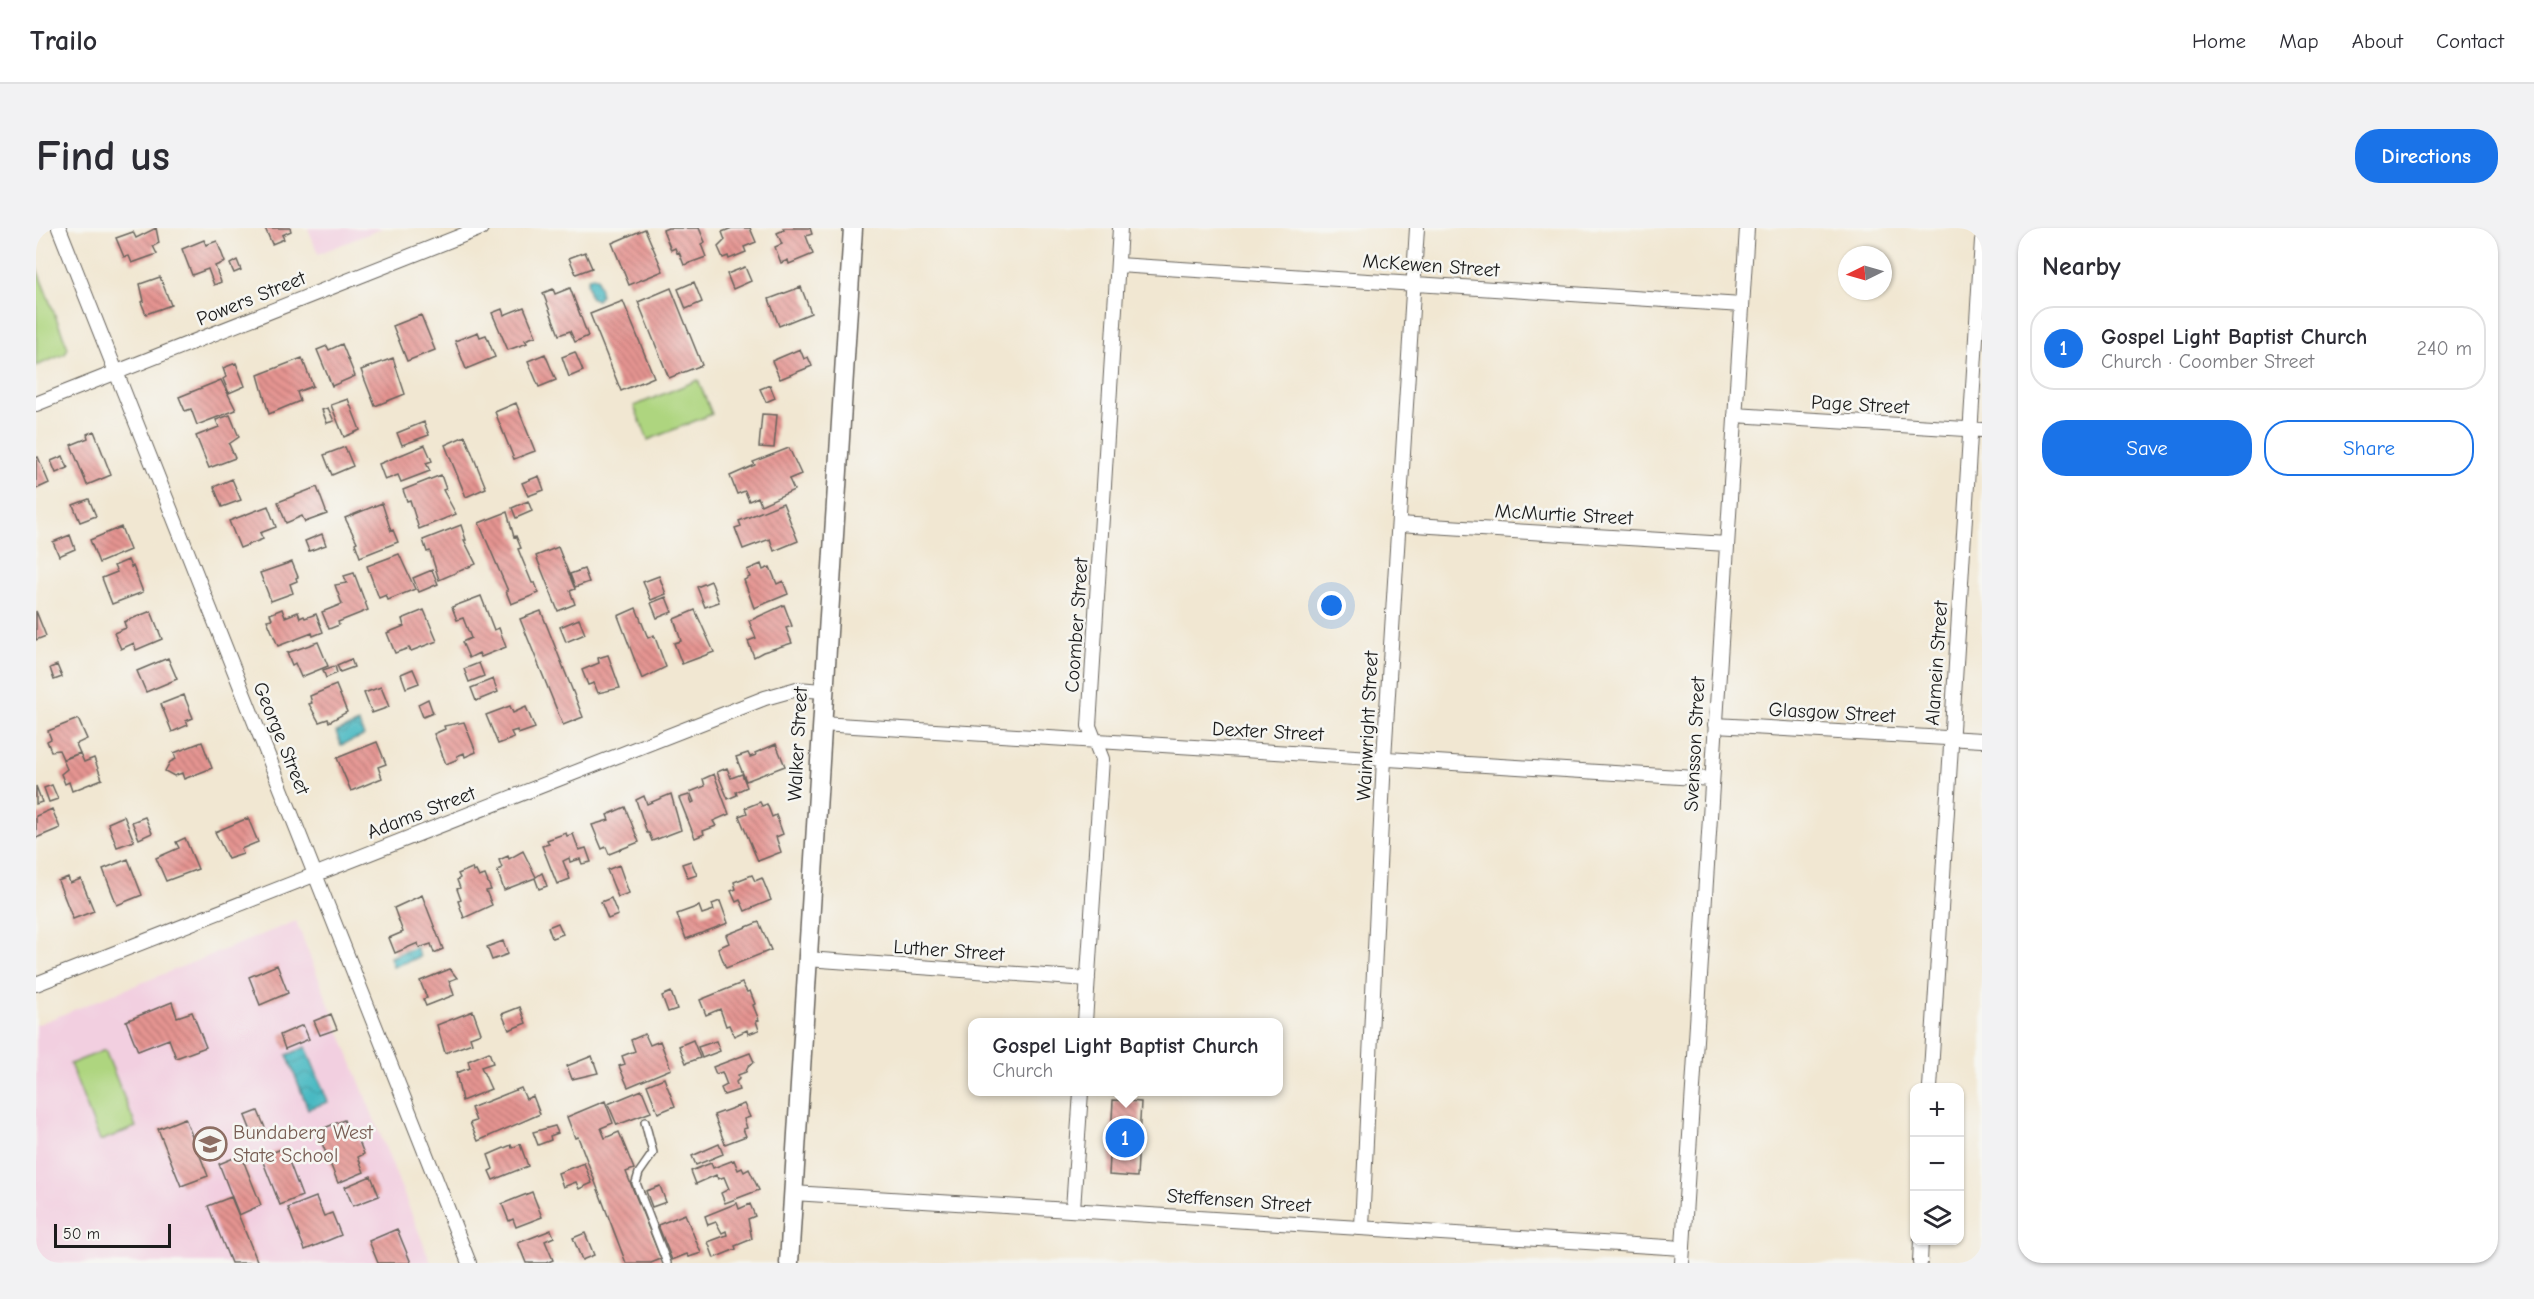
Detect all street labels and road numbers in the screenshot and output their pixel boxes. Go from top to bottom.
street label: McKewen Street [1362,249,1501,282]
street label: Powers Street [193,266,310,331]
street label: Page Street [1810,390,1911,419]
street label: McMurtie Street [1494,499,1635,530]
street label: Coomber Street [1060,555,1093,693]
street label: Alamein Street [1921,598,1952,726]
street label: Wainwright Street [1352,649,1383,802]
street label: Svensson Street [1679,675,1710,812]
street label: George Street [248,678,315,799]
street label: Walker Street [783,685,812,802]
street label: Glasgow Street [1768,698,1897,727]
street label: Dexter Street [1211,717,1326,746]
street label: Adams Street [364,781,480,844]
street label: Luther Street [893,935,1006,966]
street label: Steffensen Street [1166,1184,1313,1217]

